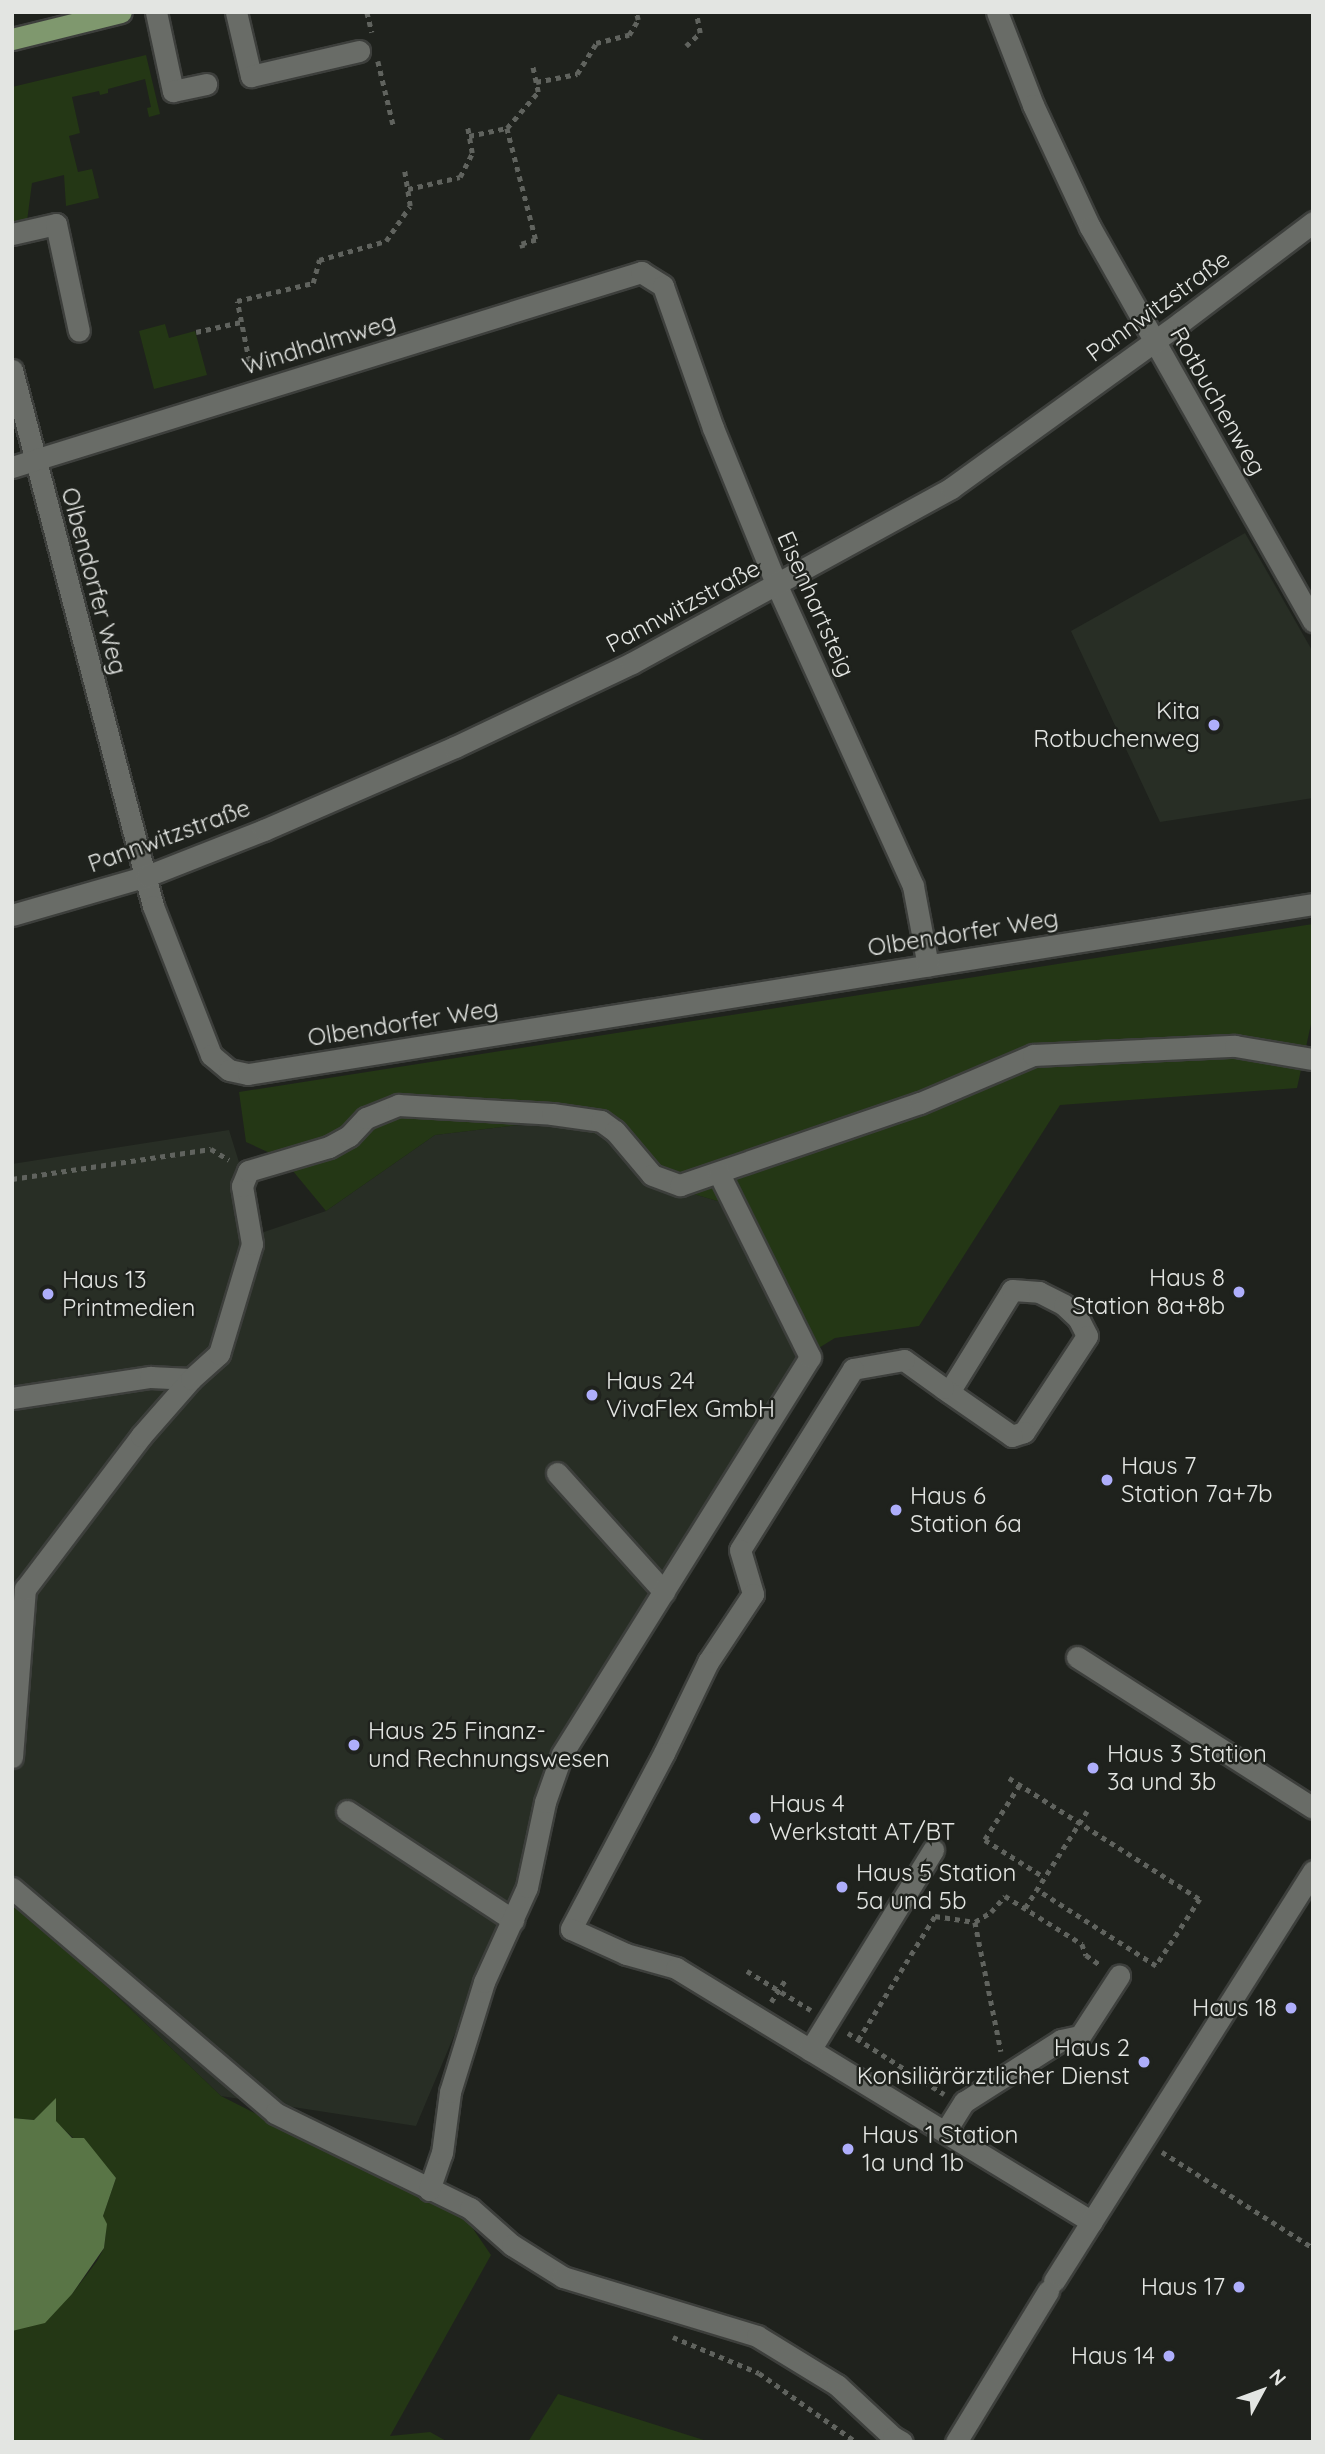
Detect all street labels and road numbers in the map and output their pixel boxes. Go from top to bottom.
street label: Pannwitzstraße [1081,244,1235,368]
street label: Windhalmweg [239,307,399,381]
street label: Rotbuchenweg [1164,322,1272,480]
street label: Olbendorfer Weg [55,484,133,678]
street label: Eisenhartsteig [771,527,861,681]
street label: Pannwitzstraße [601,553,765,659]
street label: Pannwitzstraße [84,793,254,879]
street label: Olbendorfer Weg [866,904,1060,962]
street label: Olbendorfer Weg [306,994,500,1052]

